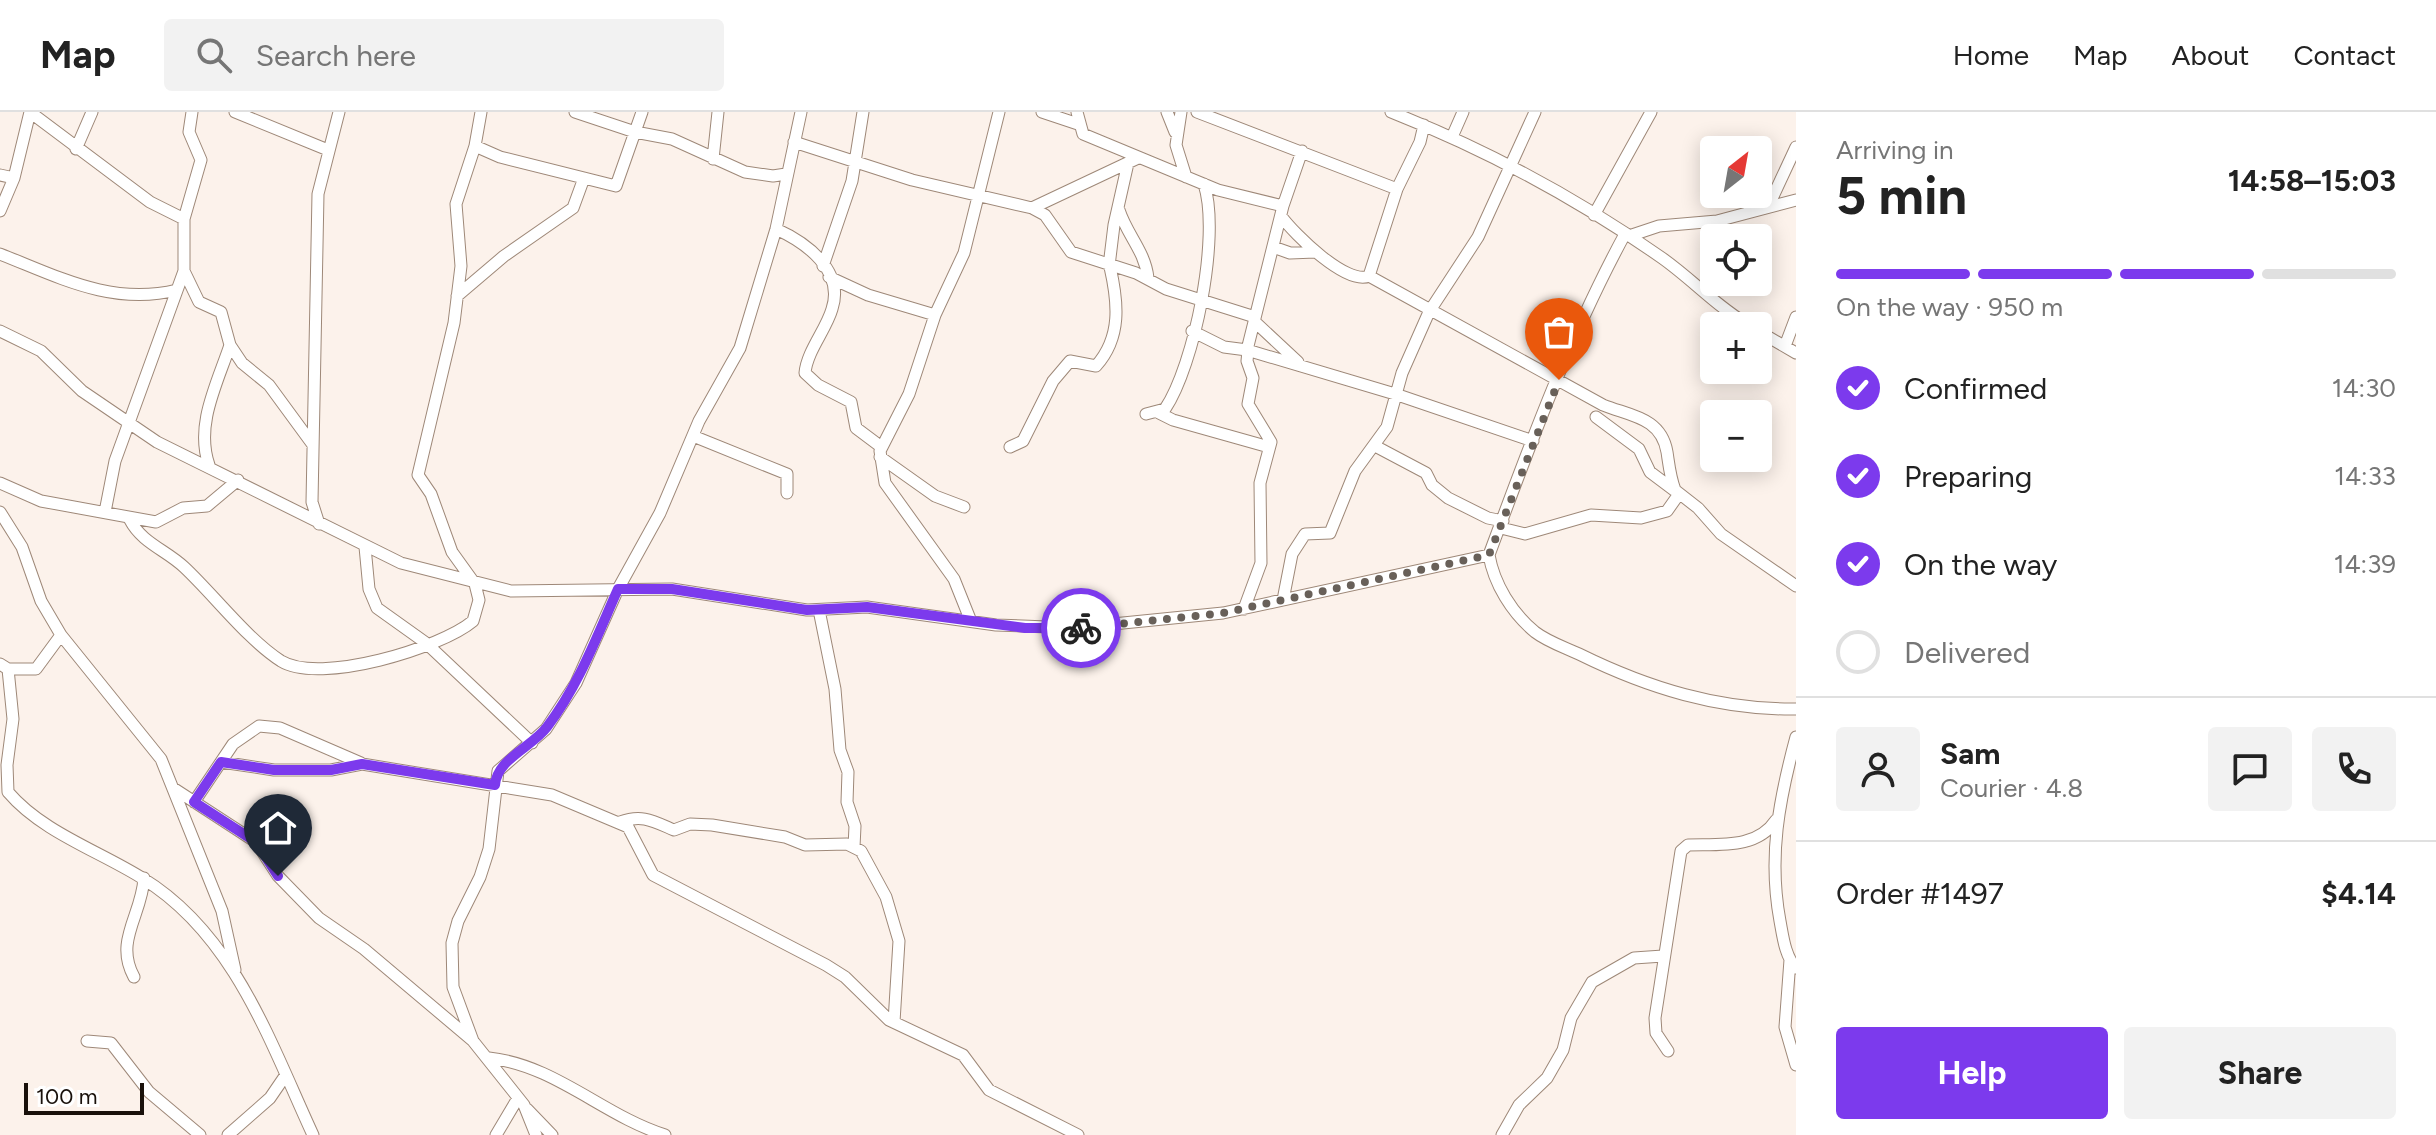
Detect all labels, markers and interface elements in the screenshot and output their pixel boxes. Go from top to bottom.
search box [164,19,724,91]
text: Map [40,32,116,78]
icon: search [192,33,236,77]
text: Search here [256,37,416,74]
text: Home [1953,38,2029,72]
text: Map [2073,38,2128,72]
text: About [2172,38,2249,72]
text: Contact [2293,38,2396,72]
text: Arriving in [1836,134,1954,166]
north arrow [1700,136,1772,208]
map controls [1700,136,1772,472]
text: 14:58–15:03 [2228,162,2396,199]
text: 5 min [1836,165,1967,227]
button: locate [1700,224,1772,296]
text: On the way · 950 m [1836,291,2063,323]
pin [1525,298,1593,380]
icon: bag [1537,310,1581,354]
button: + [1700,312,1772,384]
icon: check [1836,366,1880,410]
text: Confirmed [1904,370,2047,407]
text: 14:30 [2332,372,2396,404]
button: − [1700,400,1772,472]
icon: check [1836,454,1880,498]
text: Preparing [1904,458,2032,495]
text: 14:33 [2334,460,2396,492]
icon: check [1836,542,1880,586]
text: On the way [1904,546,2057,583]
text: 14:39 [2334,548,2396,580]
courier [1041,588,1121,668]
icon: bike [1059,606,1103,650]
text: Delivered [1904,634,2030,671]
button: person [1836,727,1920,811]
button: chat [2208,727,2292,811]
button: phone [2312,727,2396,811]
text: Sam [1940,735,2000,772]
text: Courier · 4.8 [1940,772,2083,804]
pin [244,794,312,876]
icon: home [256,806,300,850]
text: Order #1497 [1836,875,2004,912]
text: $4.14 [2321,875,2396,912]
button: Help [1836,1027,2108,1119]
button: Share [2124,1027,2396,1119]
scale bar [24,1079,144,1115]
text: 100 m [36,1083,97,1110]

